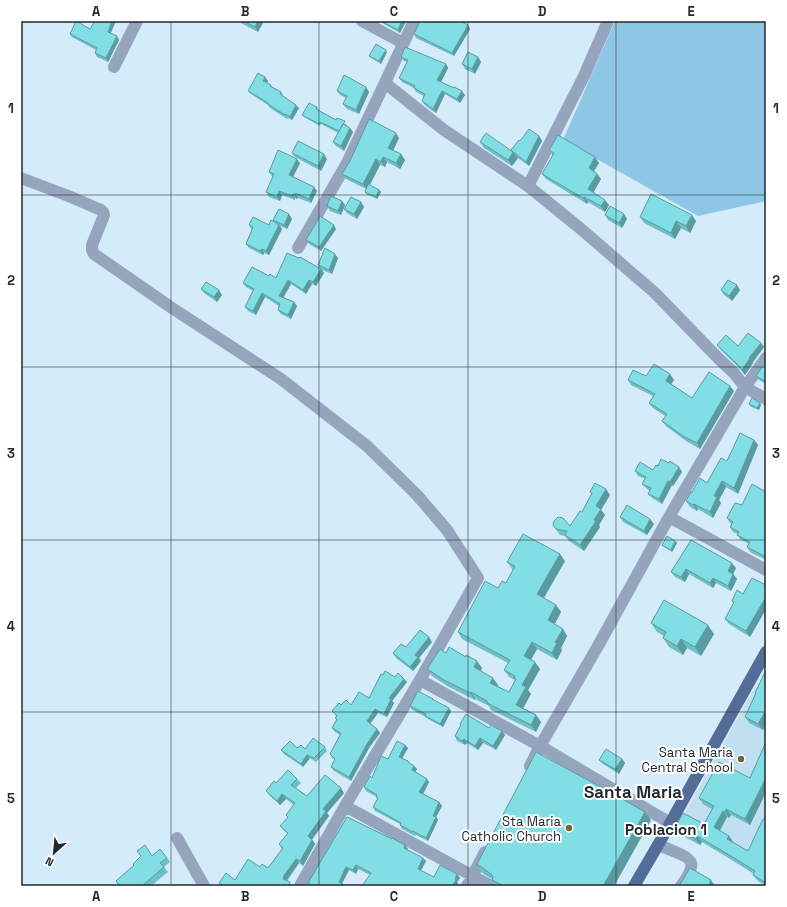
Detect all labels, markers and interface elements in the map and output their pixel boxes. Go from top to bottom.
text: A [92,3,101,20]
text: B [241,3,250,20]
text: C [390,3,398,20]
text: D [538,3,547,20]
text: E [687,3,695,20]
text: 1 [8,100,14,117]
text: 1 [773,100,779,117]
text: 2 [7,272,15,289]
text: 2 [772,272,780,289]
text: 3 [7,445,15,462]
text: 3 [772,445,780,462]
text: 4 [7,618,15,635]
text: 4 [772,618,780,635]
place label: Santa Maria Central School [642,744,734,776]
marker: Santa Maria Central School [736,754,746,764]
district label: Santa Maria [584,781,682,803]
text: 5 [7,790,15,807]
text: 5 [772,790,780,807]
place label: Sta Maria Catholic Church [462,813,562,845]
district label: Poblacion 1 [625,820,707,839]
marker: Sta Maria Catholic Church [564,823,574,833]
north arrow [34,833,74,873]
text: N [43,854,56,870]
text: A [92,888,101,905]
text: B [241,888,250,905]
text: C [390,888,398,905]
text: D [538,888,547,905]
text: E [687,888,695,905]

